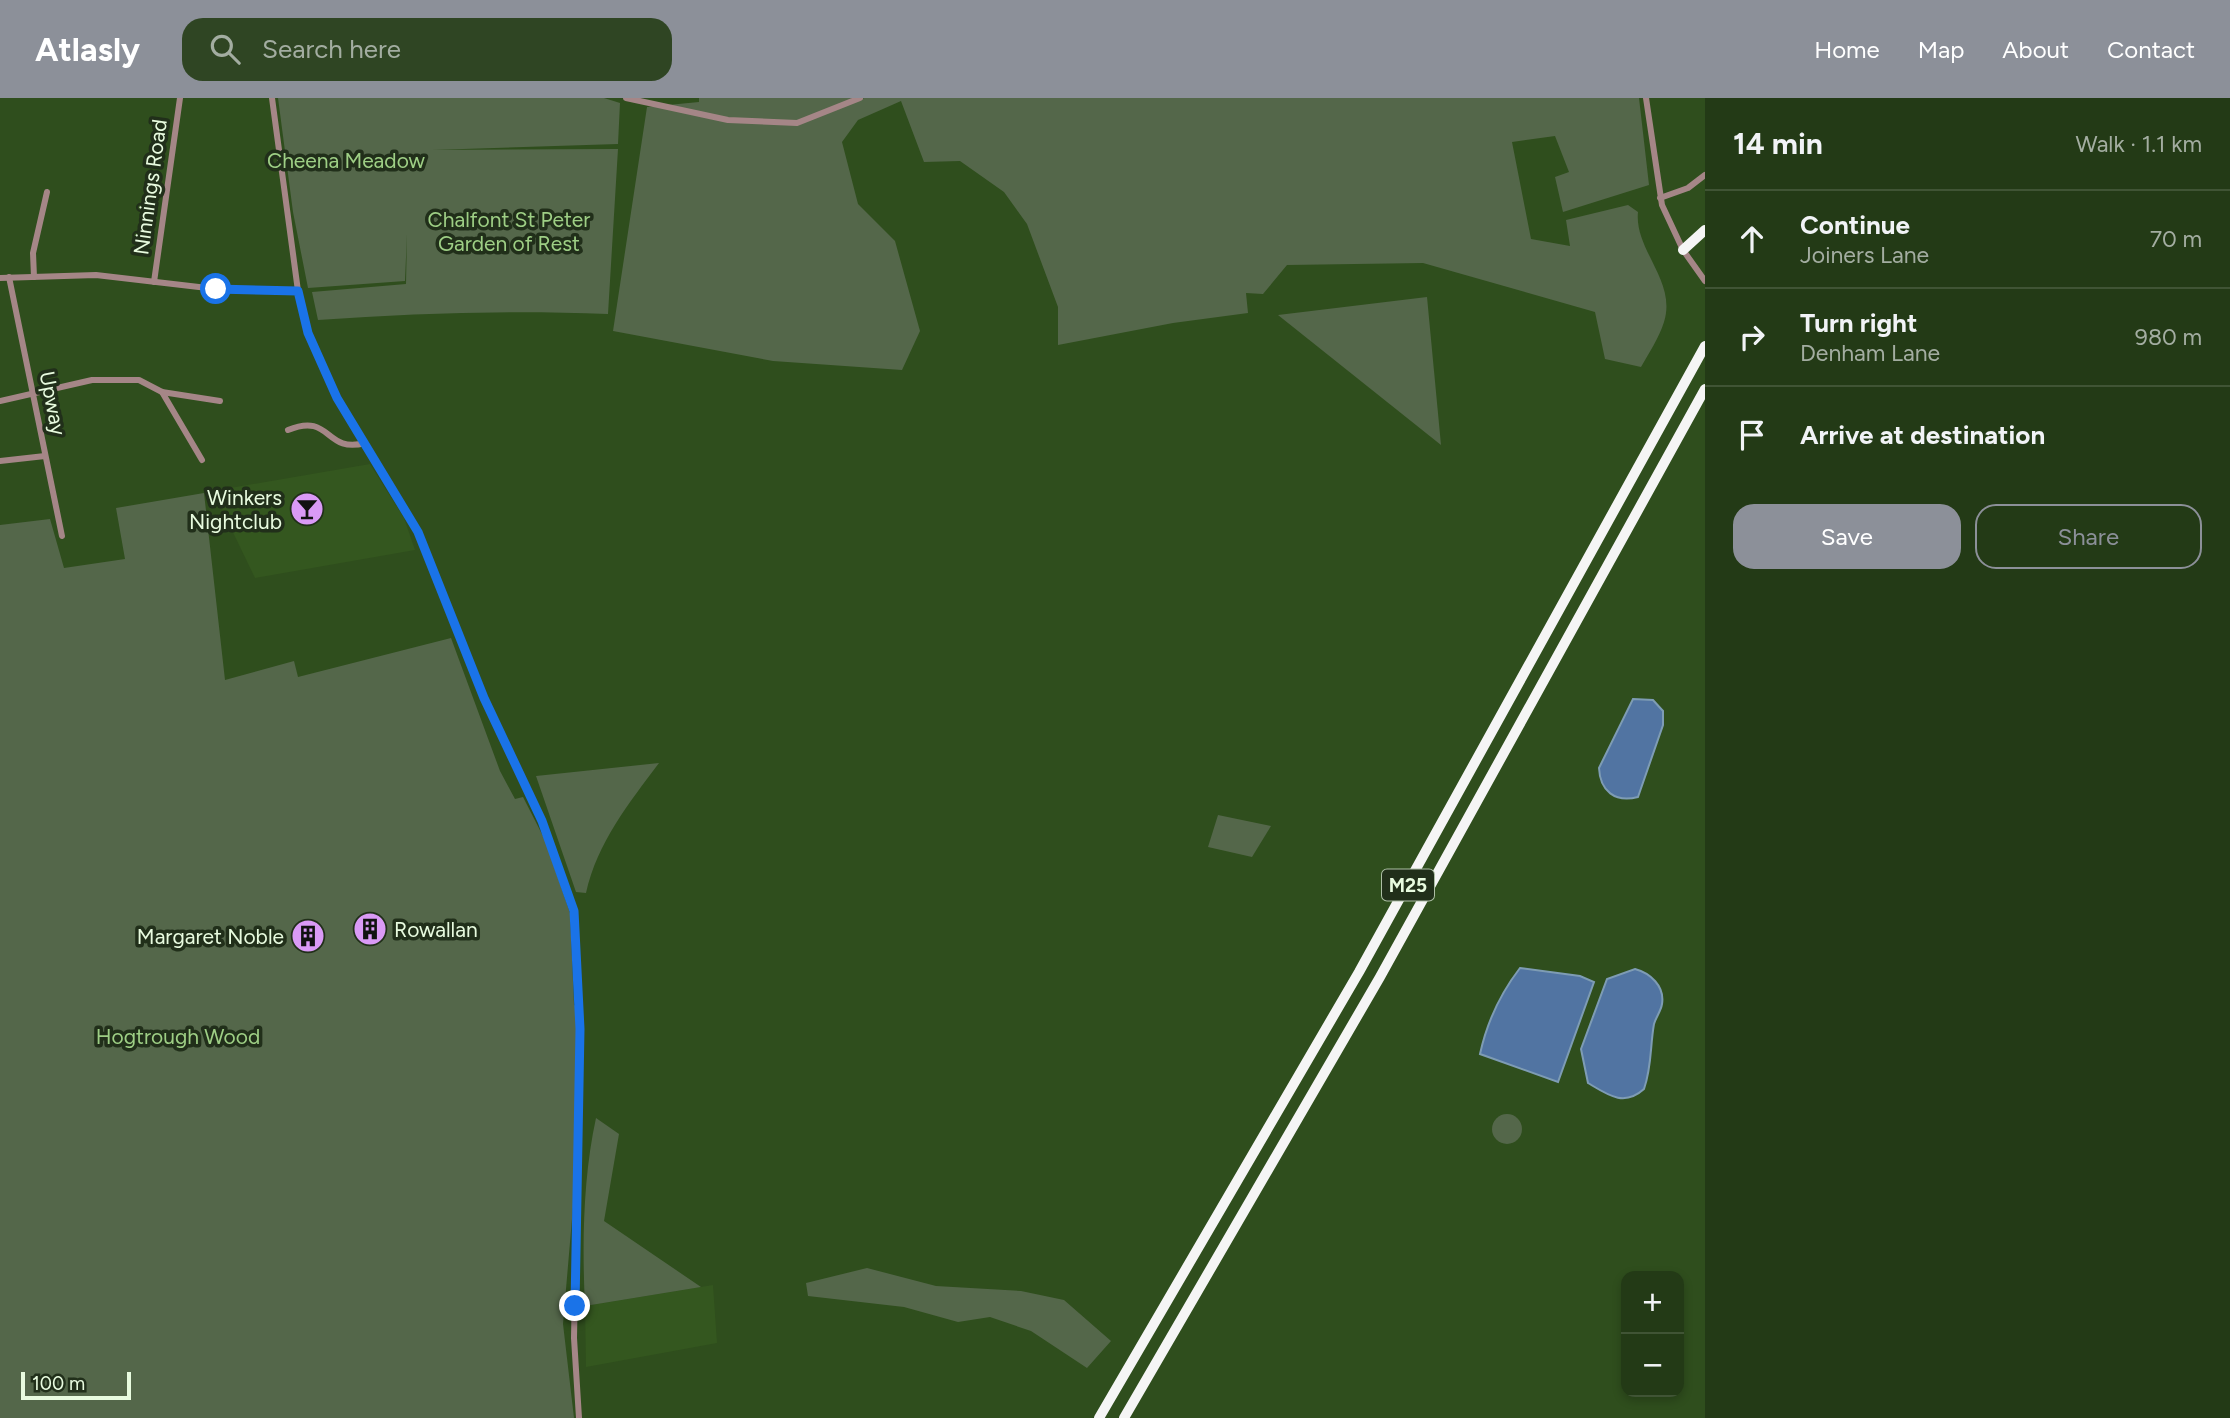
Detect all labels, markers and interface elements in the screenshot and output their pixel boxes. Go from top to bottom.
search box [182,18,672,81]
text: Atlasly [35,30,140,69]
icon: search [206,30,244,68]
text: Search here [262,33,401,65]
text: Home [1814,35,1880,64]
text: Map [1918,35,1964,64]
text: About [2002,35,2069,64]
text: Contact [2107,35,2195,64]
street label: Ninnings Road [128,118,172,256]
text: 14 min [1733,125,1823,162]
text: Walk · 1.1 km [2076,130,2202,158]
park label: Cheena Meadow [267,148,426,173]
park label: Chalfont St Peter Garden of Rest [428,207,590,256]
text: Continue [1800,209,1910,241]
icon: ahead [1733,220,1771,258]
text: 70 m [2150,225,2202,253]
text: Joiners Lane [1800,241,1929,269]
route start [200,273,231,304]
text: Turn right [1800,307,1917,339]
icon: right [1733,318,1771,356]
text: 980 m [2135,323,2202,351]
text: Denham Lane [1800,339,1940,367]
street label: Upway [35,369,71,437]
icon: arrive [1733,416,1771,454]
text: Arrive at destination [1800,419,2045,451]
place label: Winkers Nightclub [189,485,282,534]
bar icon: Winkers Nightclub [288,490,326,528]
button: Save [1733,504,1961,569]
button: Share [1975,504,2202,569]
road number: M25 [1382,870,1434,900]
building icon: Rowallan [351,910,389,948]
building icon: Margaret Noble [289,917,327,955]
place label: Rowallan [394,917,478,942]
place label: Margaret Noble [137,924,284,949]
park label: Hogtrough Wood [96,1024,260,1049]
map controls [1621,1271,1684,1397]
button: + [1621,1271,1684,1334]
route end [559,1290,590,1321]
button: − [1621,1334,1684,1397]
scale bar [21,1369,131,1401]
text: 100 m [32,1372,85,1395]

